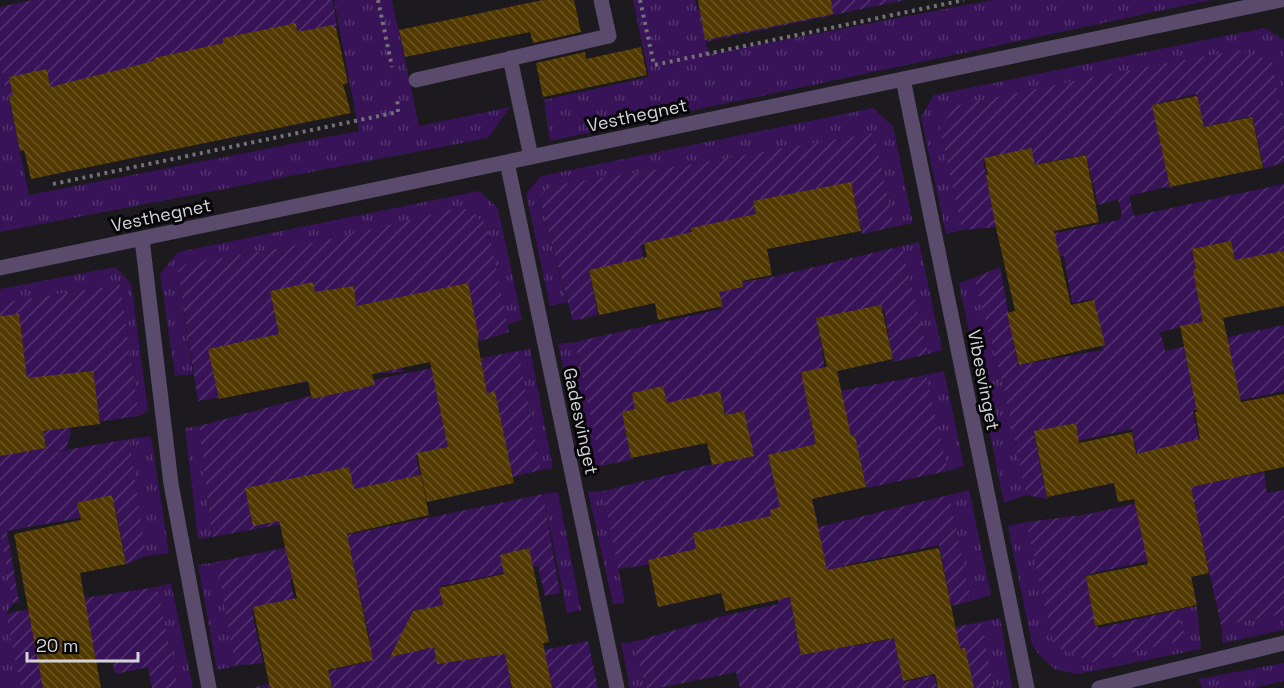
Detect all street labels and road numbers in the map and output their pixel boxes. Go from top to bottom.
street label: Vesthegnet [585,93,689,137]
street label: Vesthegnet [109,193,213,237]
street label: Vibesvinget [963,328,1005,432]
street label: Gadesvinget [558,365,604,477]

